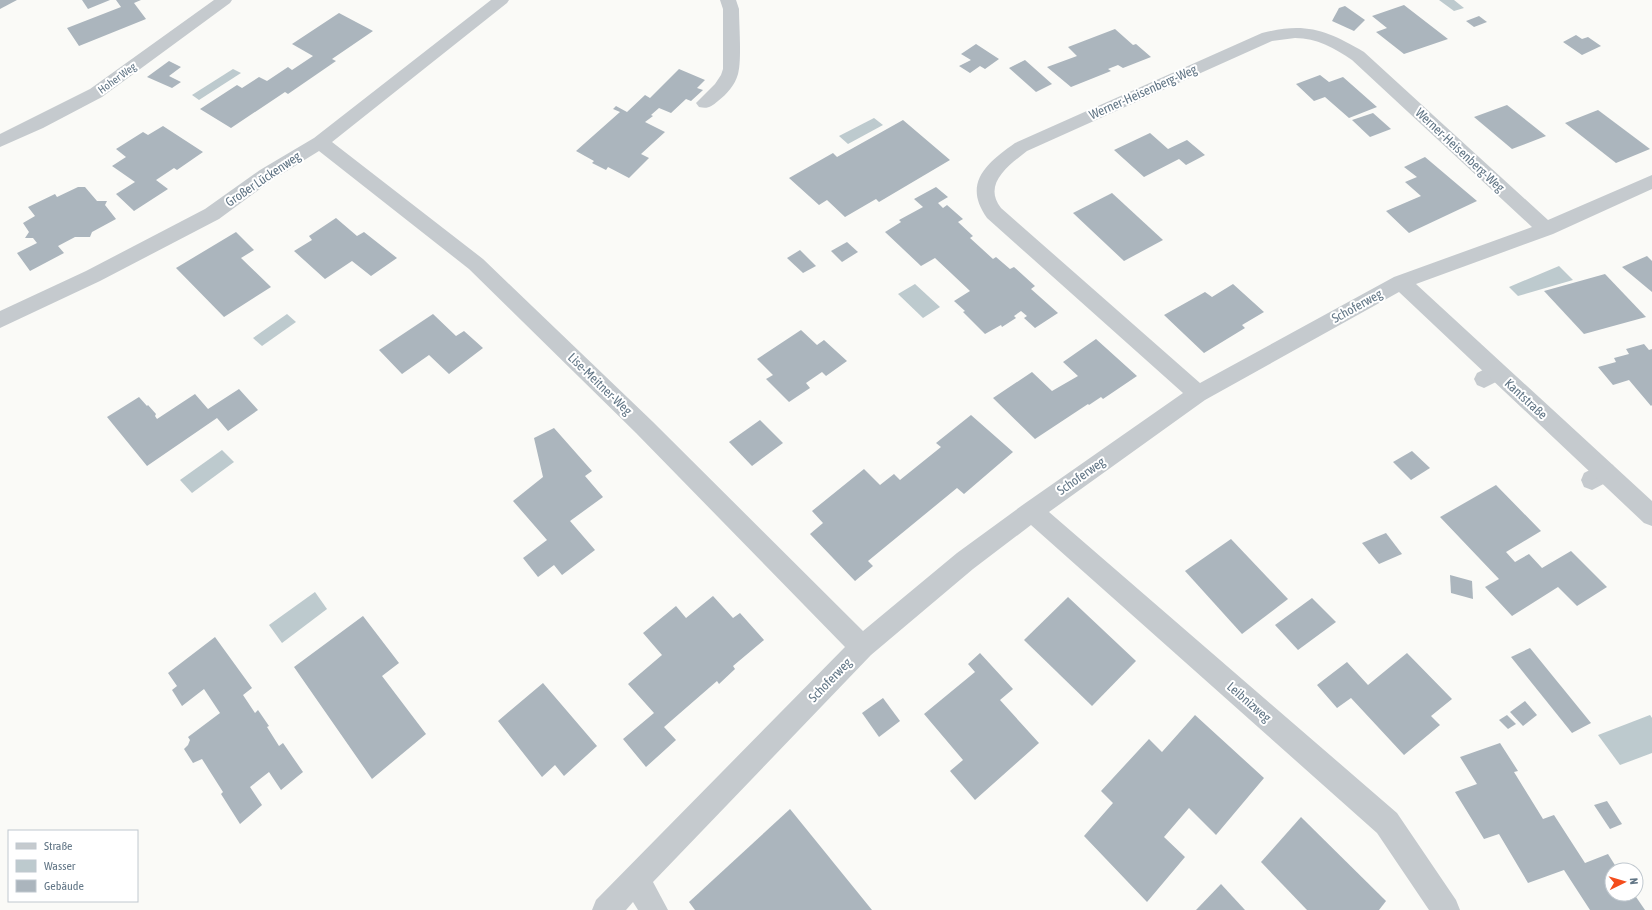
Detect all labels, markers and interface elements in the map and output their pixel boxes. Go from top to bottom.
street label: Hoher Weg [96,60,139,96]
street label: Werner-Heisenberg-Weg [1087,61,1199,122]
street label: Werner-Heisenberg-Weg [1412,105,1508,195]
street label: Großer Lückenweg [223,148,304,210]
street label: Schoferweg [1329,286,1385,326]
street label: Lise-Meitner-Weg [565,350,635,418]
street label: Kantstraße [1502,376,1550,422]
street label: Schoferweg [1054,454,1108,498]
street label: Schoferweg [805,655,855,705]
street label: Leibnizweg [1224,679,1274,725]
legend [8,830,138,902]
text: Straße [44,839,72,853]
text: Wasser [44,859,76,873]
north arrow [1604,862,1644,902]
text: N [1628,877,1640,885]
text: Gebäude [44,879,84,893]

